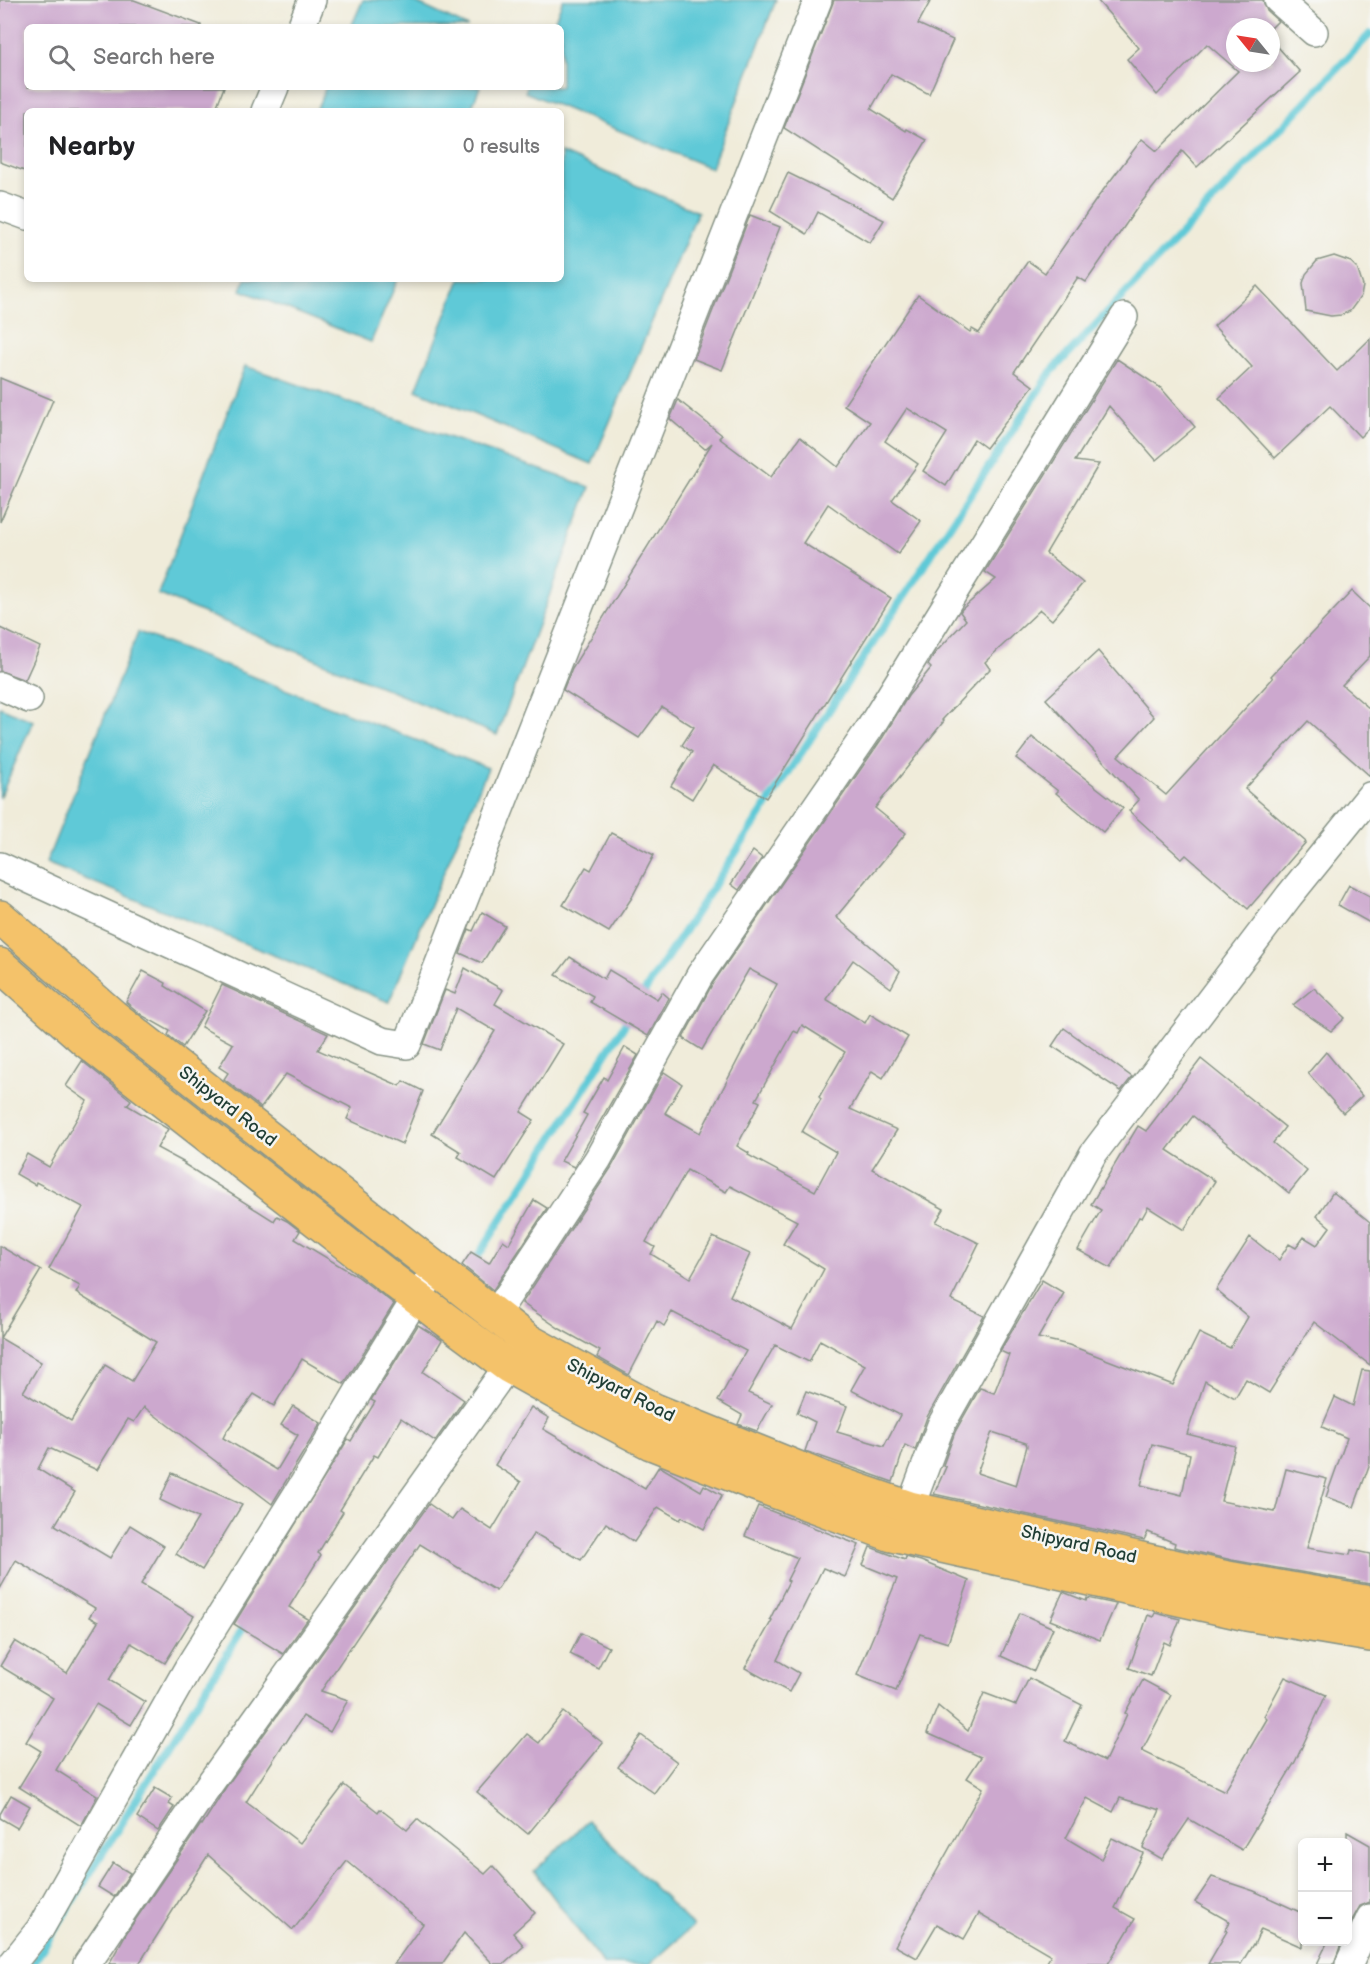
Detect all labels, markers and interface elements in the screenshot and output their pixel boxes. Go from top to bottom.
north arrow [1226,18,1280,72]
search box [24,24,564,90]
icon: search [45,41,78,74]
text: Search here [93,44,215,71]
text: Nearby [48,132,135,163]
text: 0 results [463,135,540,159]
street label: Shipyard Road [175,1062,281,1151]
street label: Shipyard Road [563,1354,678,1427]
street label: Shipyard Road [1019,1521,1139,1568]
map controls [1298,1838,1352,1946]
button: + [1298,1838,1352,1892]
button: − [1298,1892,1352,1946]

